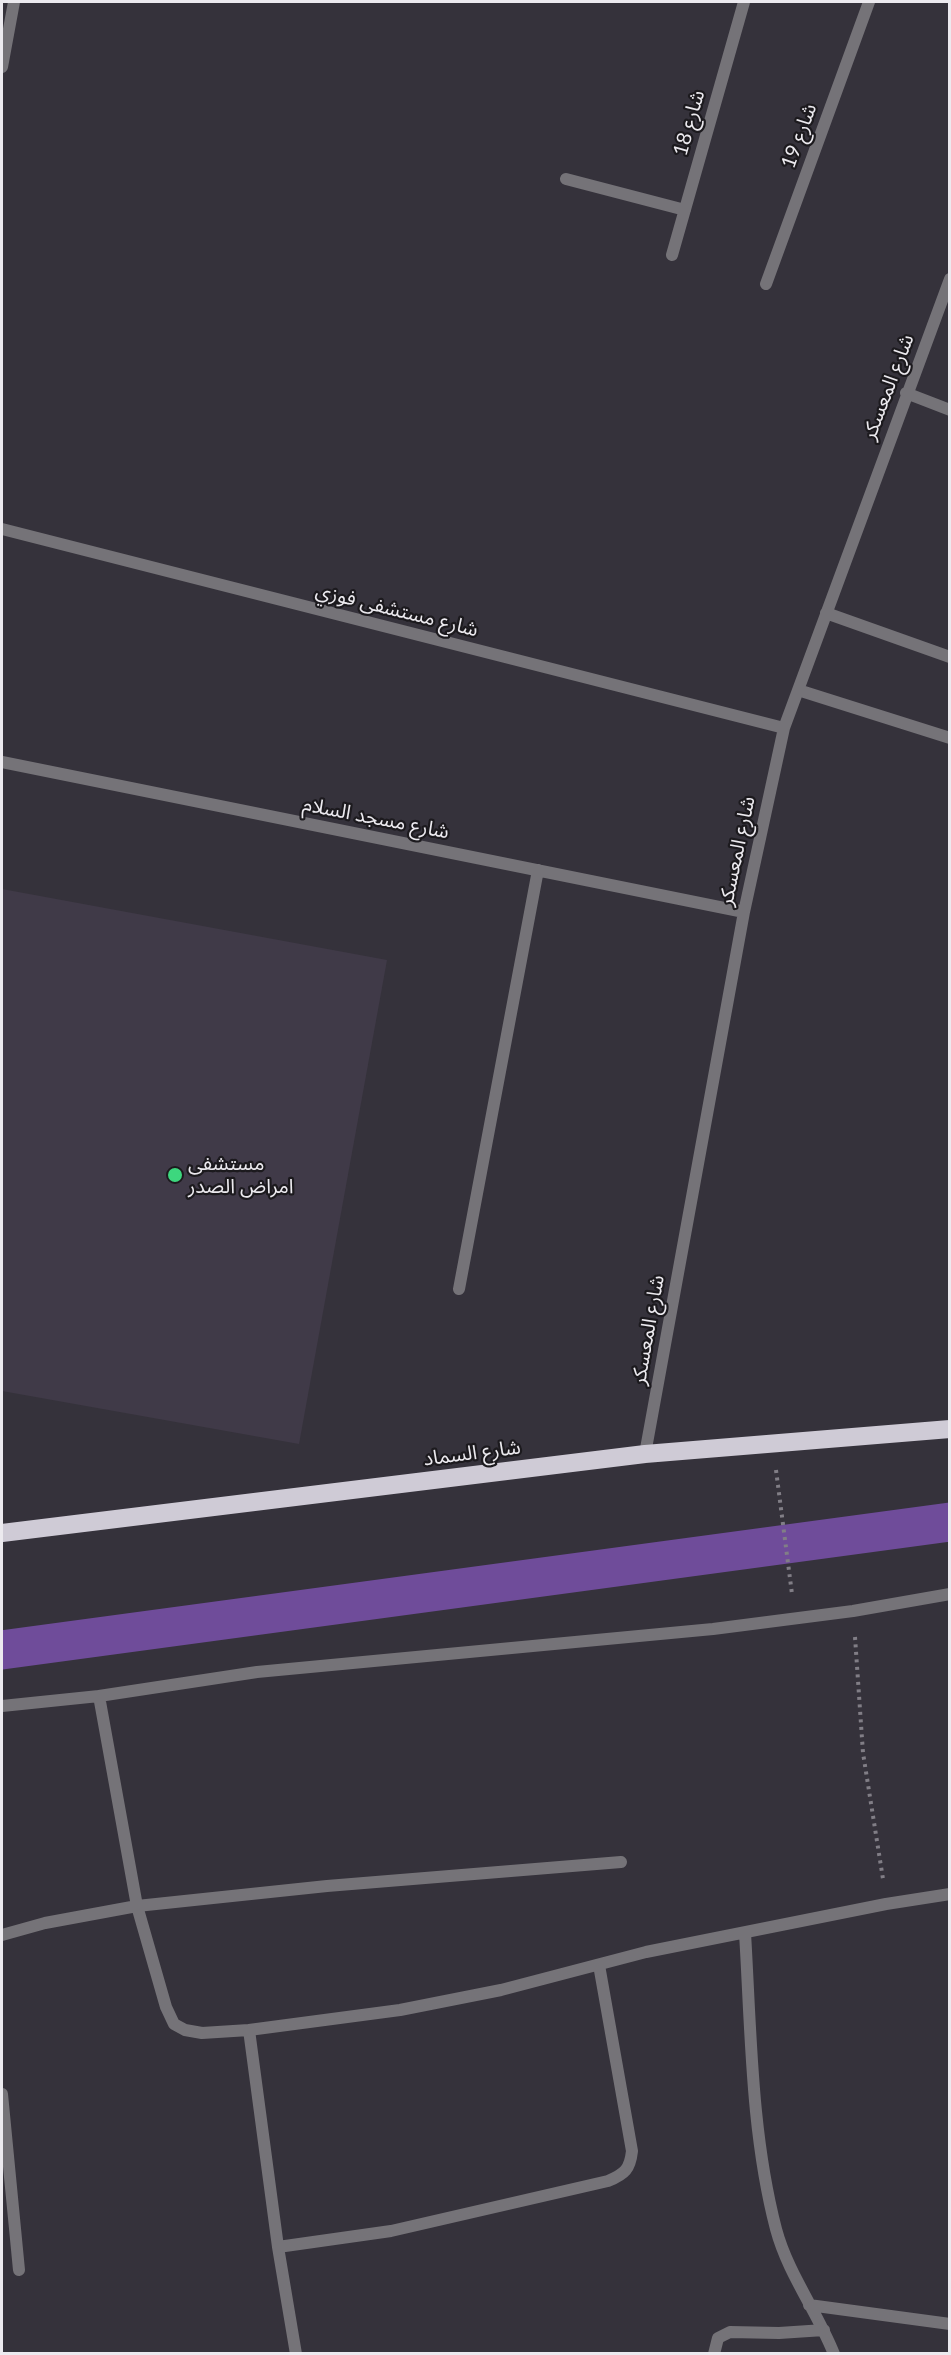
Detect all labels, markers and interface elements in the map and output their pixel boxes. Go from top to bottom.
street label: شارع 18 [668,87,710,159]
street label: شارع 19 [776,100,822,172]
street label: شارع المعسكر [857,331,919,443]
street label: شارع مستشفى فوزي [313,578,481,642]
street label: شارع مسجد السلام [301,792,451,844]
street label: شارع المعسكر [714,794,760,908]
place label: مستشفى امراض الصدر [188,1152,294,1199]
marker: مستشفى امراض الصدر [166,1166,184,1184]
street label: شارع المعسكر [627,1273,669,1387]
street label: شارع السماد [422,1435,522,1471]

